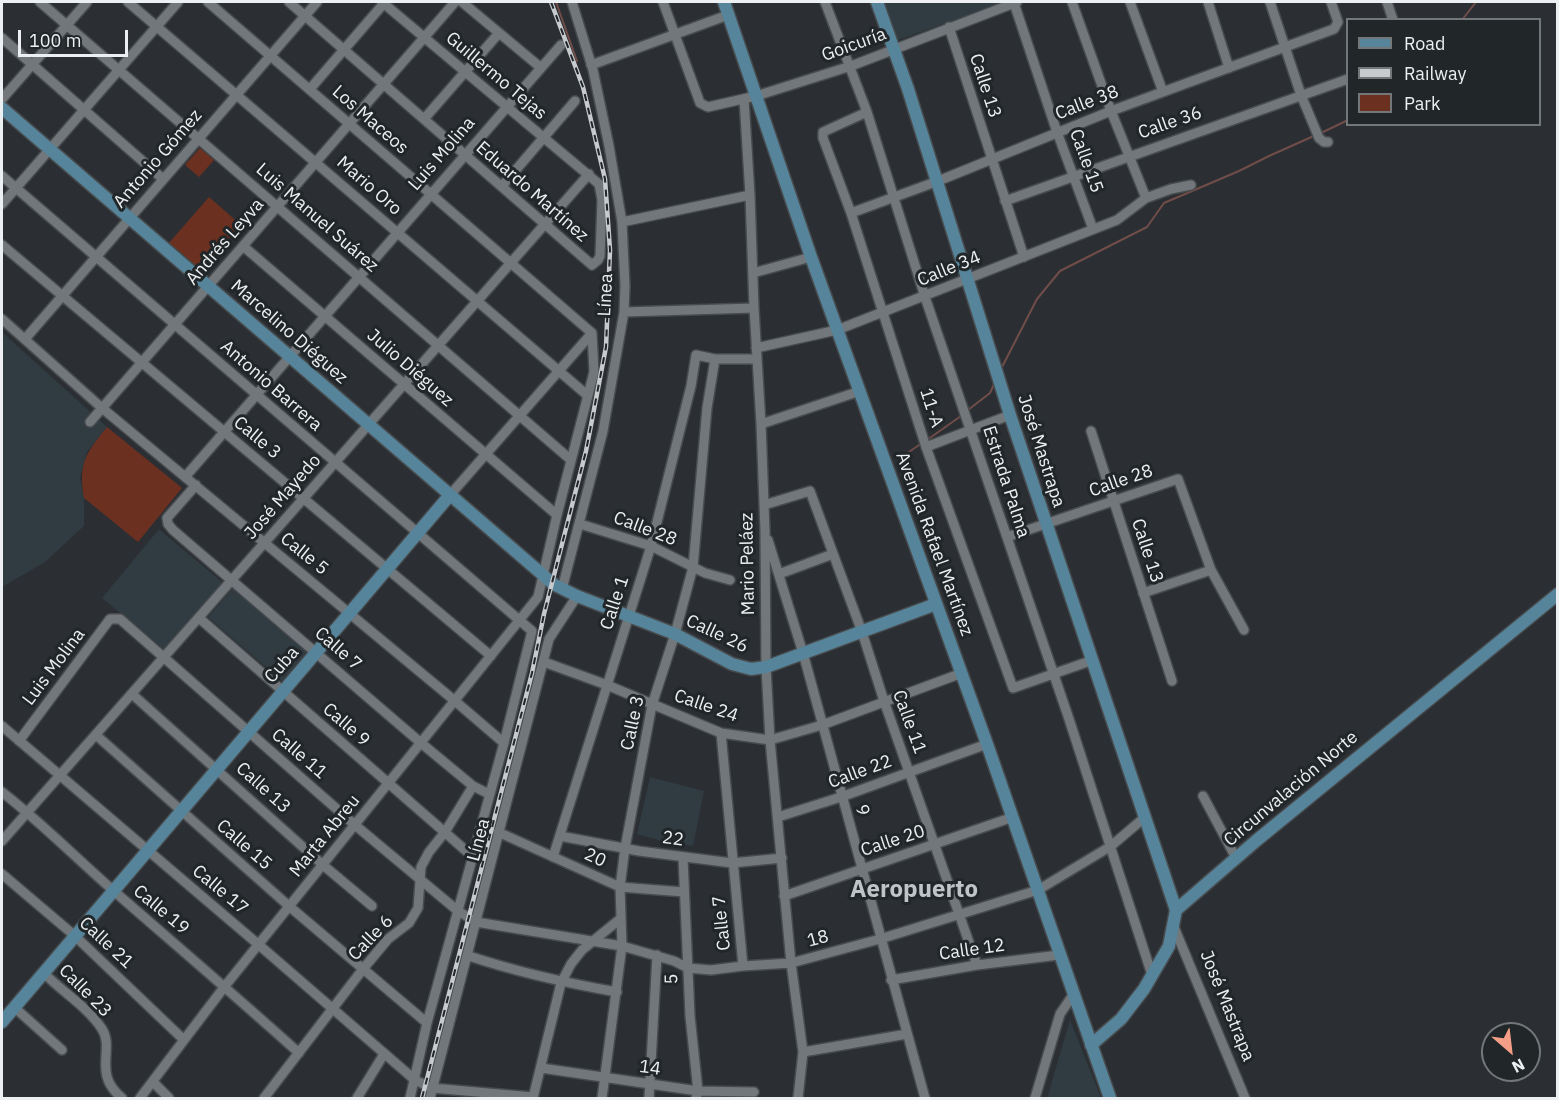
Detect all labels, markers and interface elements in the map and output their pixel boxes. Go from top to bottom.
scale bar [21,18,130,56]
legend [1346,18,1541,126]
street label: Goicuría [819,23,889,67]
street label: Guillermo Tejas [441,27,551,125]
text: 100 m [29,29,81,52]
text: Road [1404,32,1445,55]
street label: Calle 13 [964,51,1006,121]
text: Railway [1404,62,1466,85]
street label: Los Maceos [328,81,412,159]
street label: Calle 38 [1052,81,1122,125]
text: Park [1404,92,1440,115]
street label: Calle 36 [1135,102,1205,144]
street label: Antonio Gómez [109,105,207,213]
street label: Luis Molina [404,113,480,195]
street label: Calle 15 [1065,126,1107,196]
street label: Eduardo Martínez [471,137,593,247]
street label: Mario Oro [332,152,406,220]
street label: Luis Manuel Suárez [251,159,383,277]
street label: Andrés Leyva [182,194,268,290]
street label: Calle 34 [914,247,984,291]
street label: Línea [594,273,618,317]
street label: Marcelino Diéguez [226,275,352,389]
street label: Julio Diéguez [362,325,458,411]
street label: Antonio Barrera [216,336,326,436]
street label: 11-A [915,386,947,430]
street label: José Mastrapa [1013,392,1069,510]
street label: Calle 3 [229,412,285,464]
street label: Estrada Palma [978,423,1034,541]
street label: Avenida Rafael Martínez [891,449,977,639]
street label: José Mayedo [240,450,326,544]
street label: Calle 28 [1086,460,1156,502]
street label: Calle 28 [610,507,680,551]
street label: Mario Peláez [736,512,760,616]
street label: Calle 13 [1126,516,1168,586]
street label: Calle 5 [276,528,332,580]
street label: Calle 1 [596,573,634,633]
street label: Calle 26 [682,610,752,658]
street label: Calle 7 [310,623,366,675]
street label: Luis Molina [18,624,90,710]
street label: Cuba [260,642,304,688]
street label: Calle 24 [671,685,741,727]
street label: Calle 11 [888,687,930,757]
street label: Calle 3 [617,694,649,752]
street label: Calle 9 [318,699,374,751]
street label: Calle 11 [267,724,331,784]
street label: Circunvalación Norte [1220,727,1362,851]
street label: Calle 22 [825,751,895,793]
street label: Calle 13 [231,758,295,818]
street label: Marta Abreu [285,790,365,882]
street label: 9 [850,802,874,818]
street label: Calle 15 [212,815,276,875]
street label: Línea [463,816,495,864]
street label: Calle 20 [858,820,928,862]
street label: 22 [661,827,685,851]
street label: 20 [581,844,609,872]
street label: Calle 17 [188,860,252,920]
district label: Aeropuerto [850,876,978,904]
street label: Calle 19 [129,880,193,940]
street label: Calle 7 [708,894,736,952]
street label: Calle 6 [344,911,398,965]
street label: Calle 21 [74,913,138,973]
street label: 18 [805,926,831,952]
street label: Calle 12 [938,935,1006,965]
street label: José Mastrapa [1195,947,1259,1065]
street label: Calle 23 [54,960,116,1022]
street label: 5 [661,973,683,985]
north arrow [1481,1022,1541,1082]
text: N [1509,1055,1528,1078]
street label: 14 [638,1056,662,1080]

